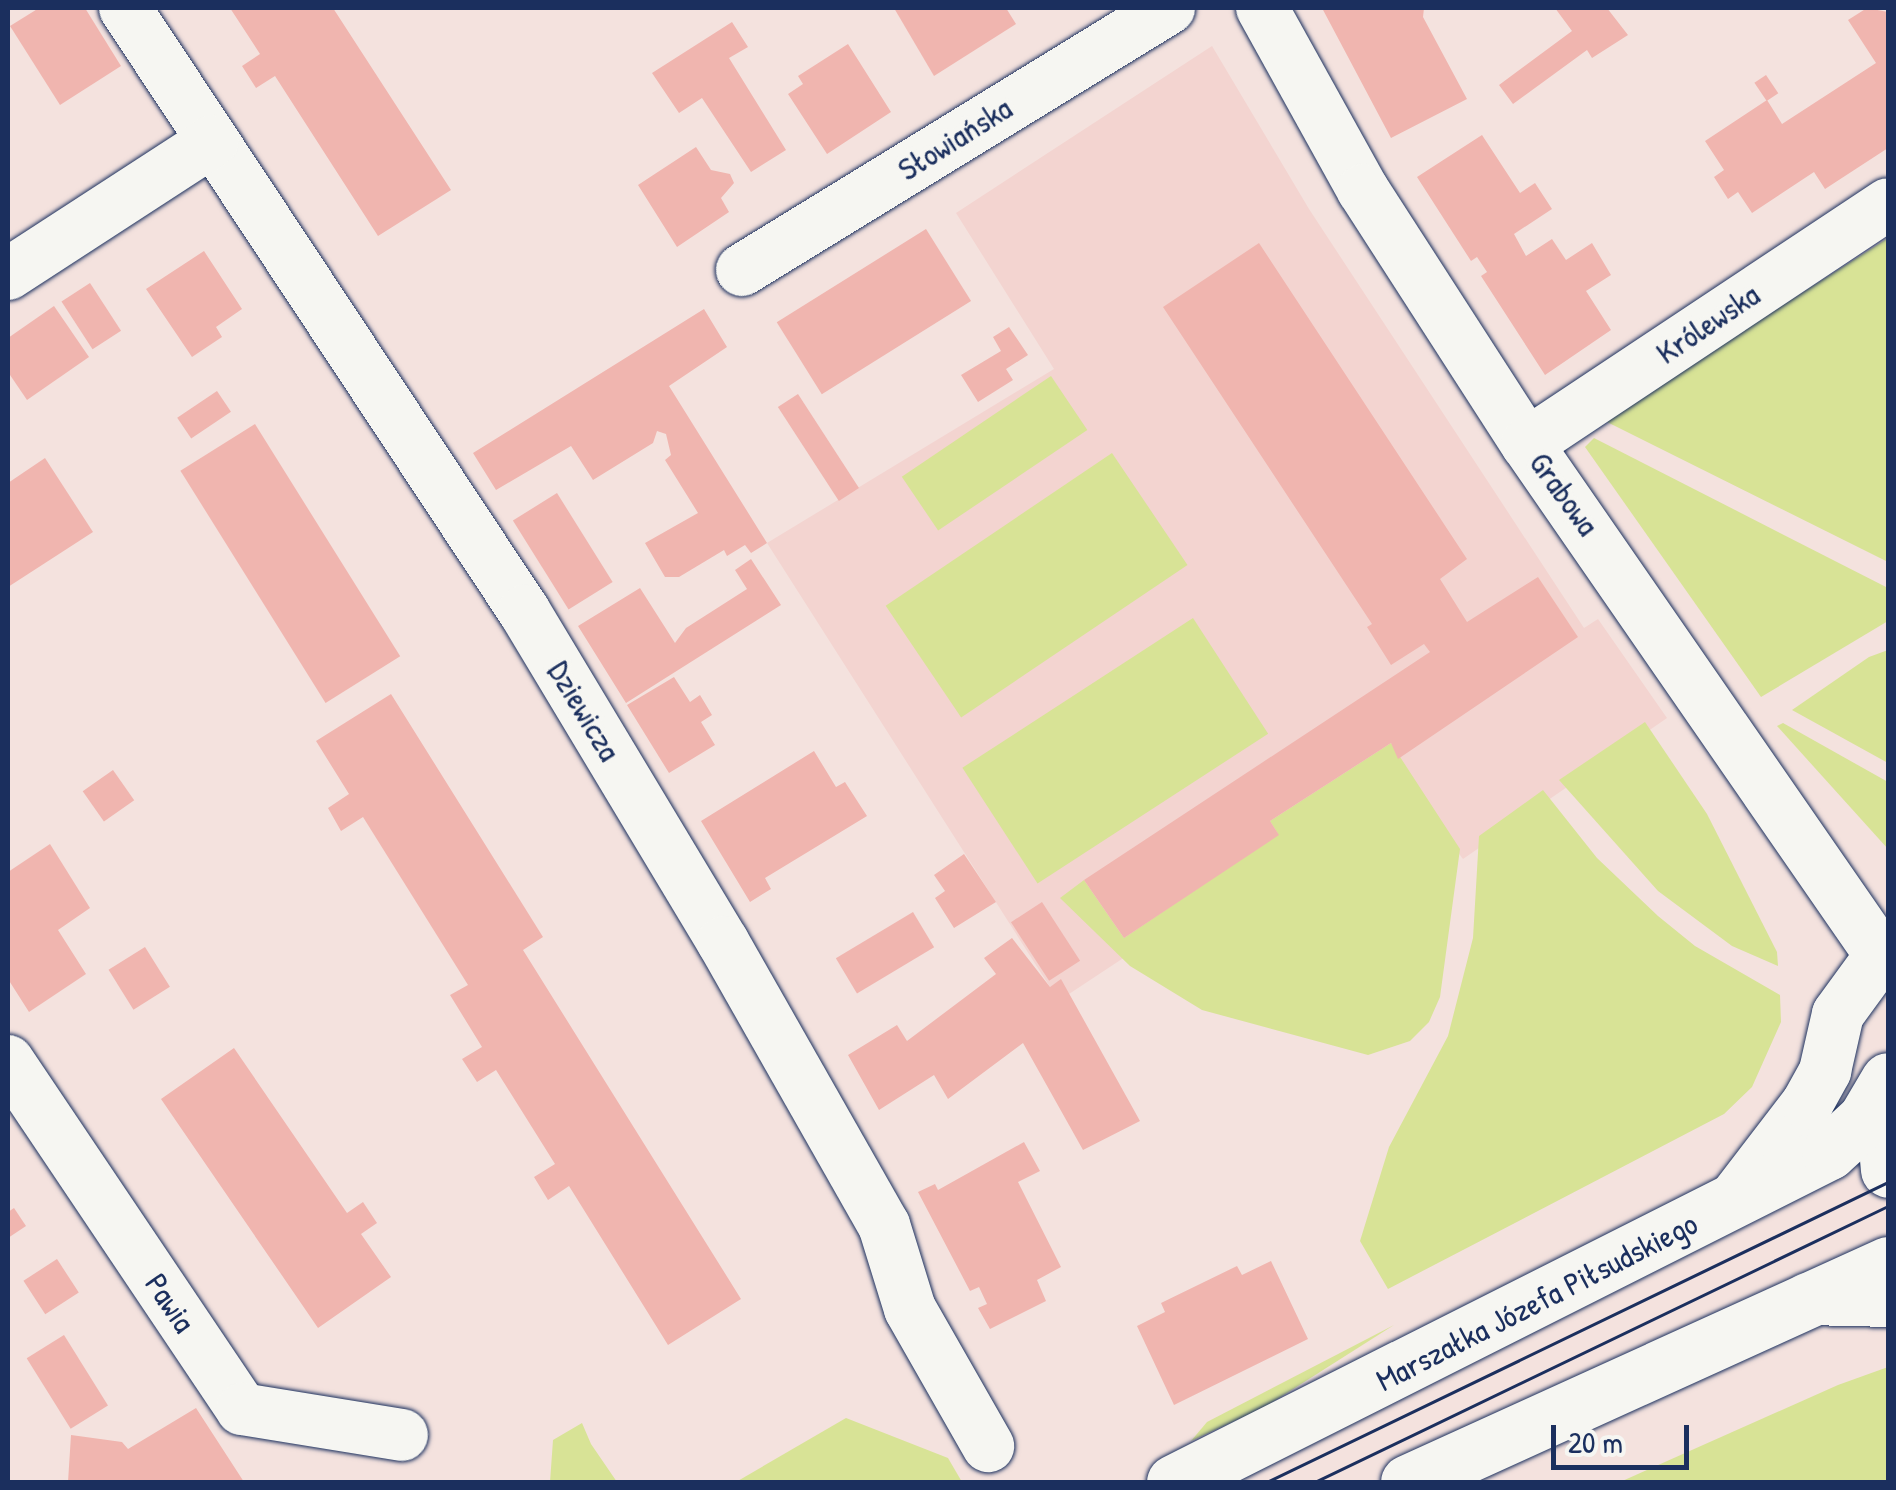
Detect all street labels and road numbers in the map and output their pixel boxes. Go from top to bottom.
street label: Słowiańska [891,89,1019,189]
street label: Królewska [1649,276,1767,372]
street label: Grabowa [1521,445,1607,543]
street label: Dziewicza [539,654,629,768]
street label: Marszałka Józefa Piłsudskiego [1370,1204,1704,1400]
street label: Pawia [137,1266,203,1340]

